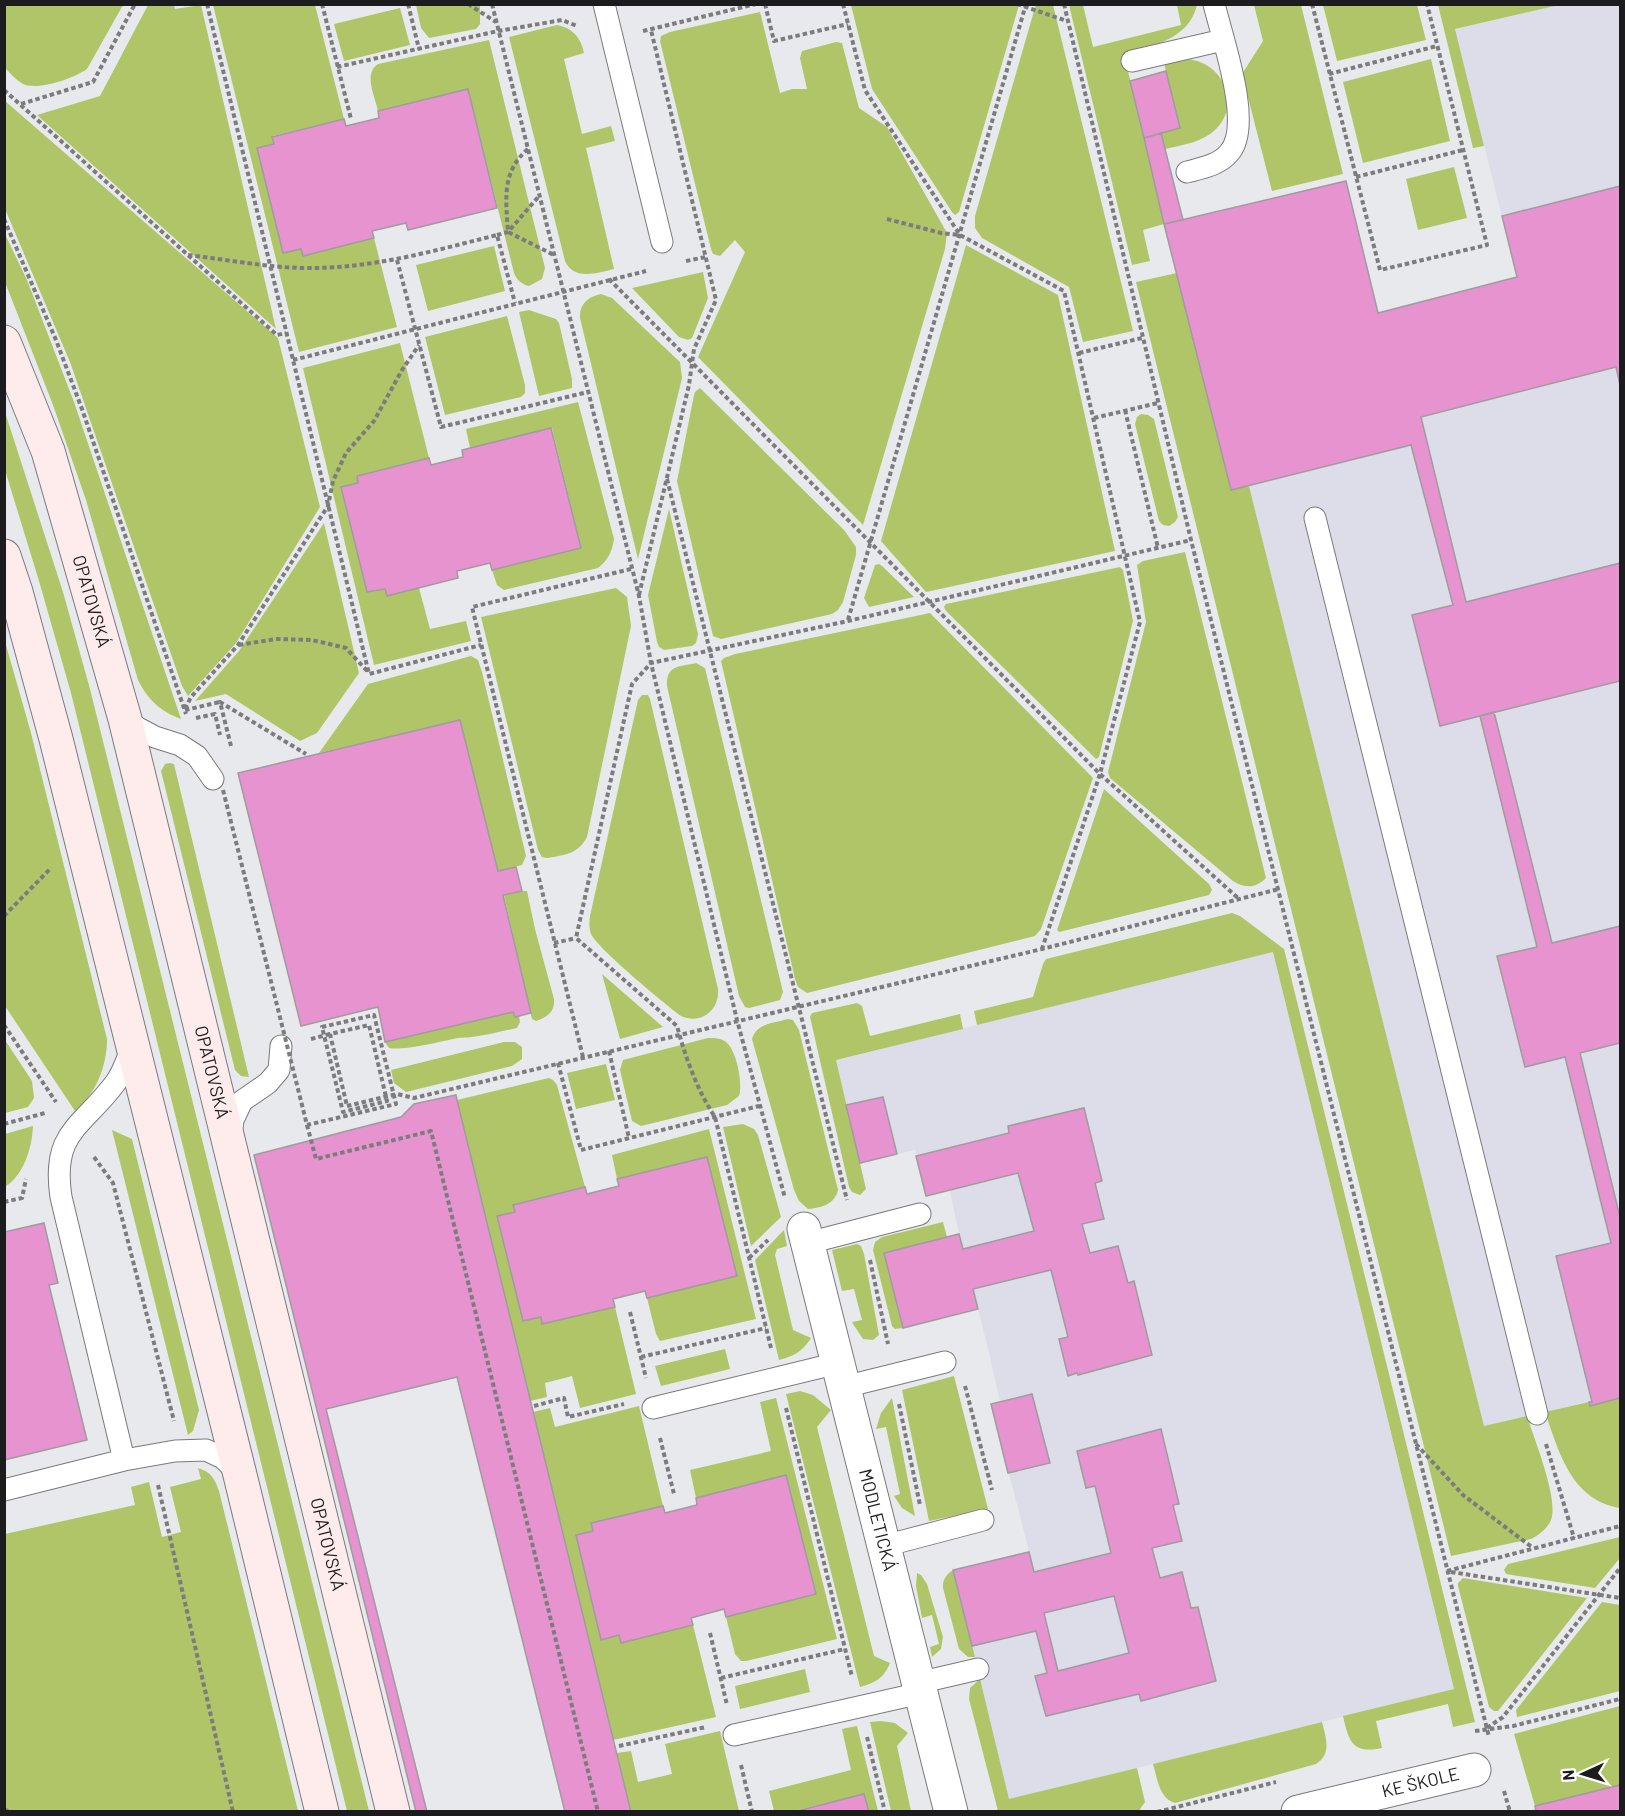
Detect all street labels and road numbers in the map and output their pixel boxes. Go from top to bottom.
street label: OPATOVSKÁ [68,552,116,650]
street label: OPATOVSKÁ [191,1023,235,1121]
street label: MODLETICKÁ [855,1466,902,1573]
street label: OPATOVSKÁ [306,1495,350,1593]
street label: KE ŠKOLE [1379,1762,1461,1802]

